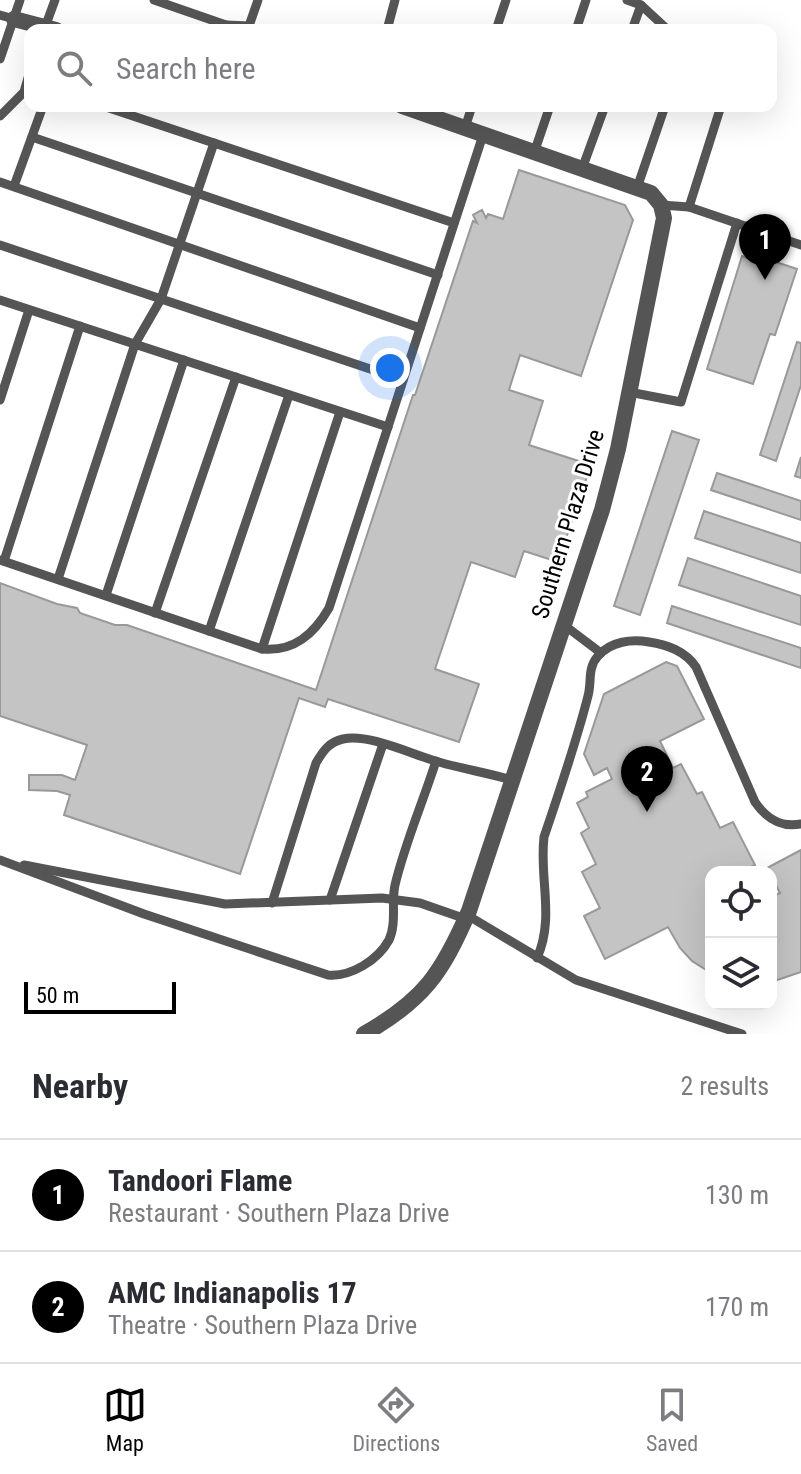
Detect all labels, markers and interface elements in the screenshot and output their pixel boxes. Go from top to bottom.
search box [24,24,777,112]
icon: search [52,46,96,90]
text: Search here [116,51,256,86]
pin: 1 [739,214,791,280]
your location [370,348,410,388]
street label: Southern Plaza Drive [526,426,610,622]
pin: 2 [621,746,673,812]
map controls [705,866,777,1010]
button: locate [705,866,777,938]
button: layers [705,938,777,1010]
scale bar [24,978,176,1014]
text: 50 m [36,983,79,1008]
text: Nearby [32,1066,128,1106]
text: 2 results [680,1071,769,1101]
text: Tandoori Flame [108,1163,292,1198]
text: 1 [51,1180,65,1210]
text: 130 m [705,1180,769,1210]
text: Restaurant · Southern Plaza Drive [108,1198,450,1228]
text: AMC Indianapolis 17 [108,1275,357,1310]
text: 2 [51,1292,65,1322]
text: 170 m [705,1292,769,1322]
text: Theatre · Southern Plaza Drive [108,1310,417,1340]
tab: Map [103,1383,147,1456]
tab: Directions [352,1383,440,1456]
tab: Saved [646,1383,698,1456]

